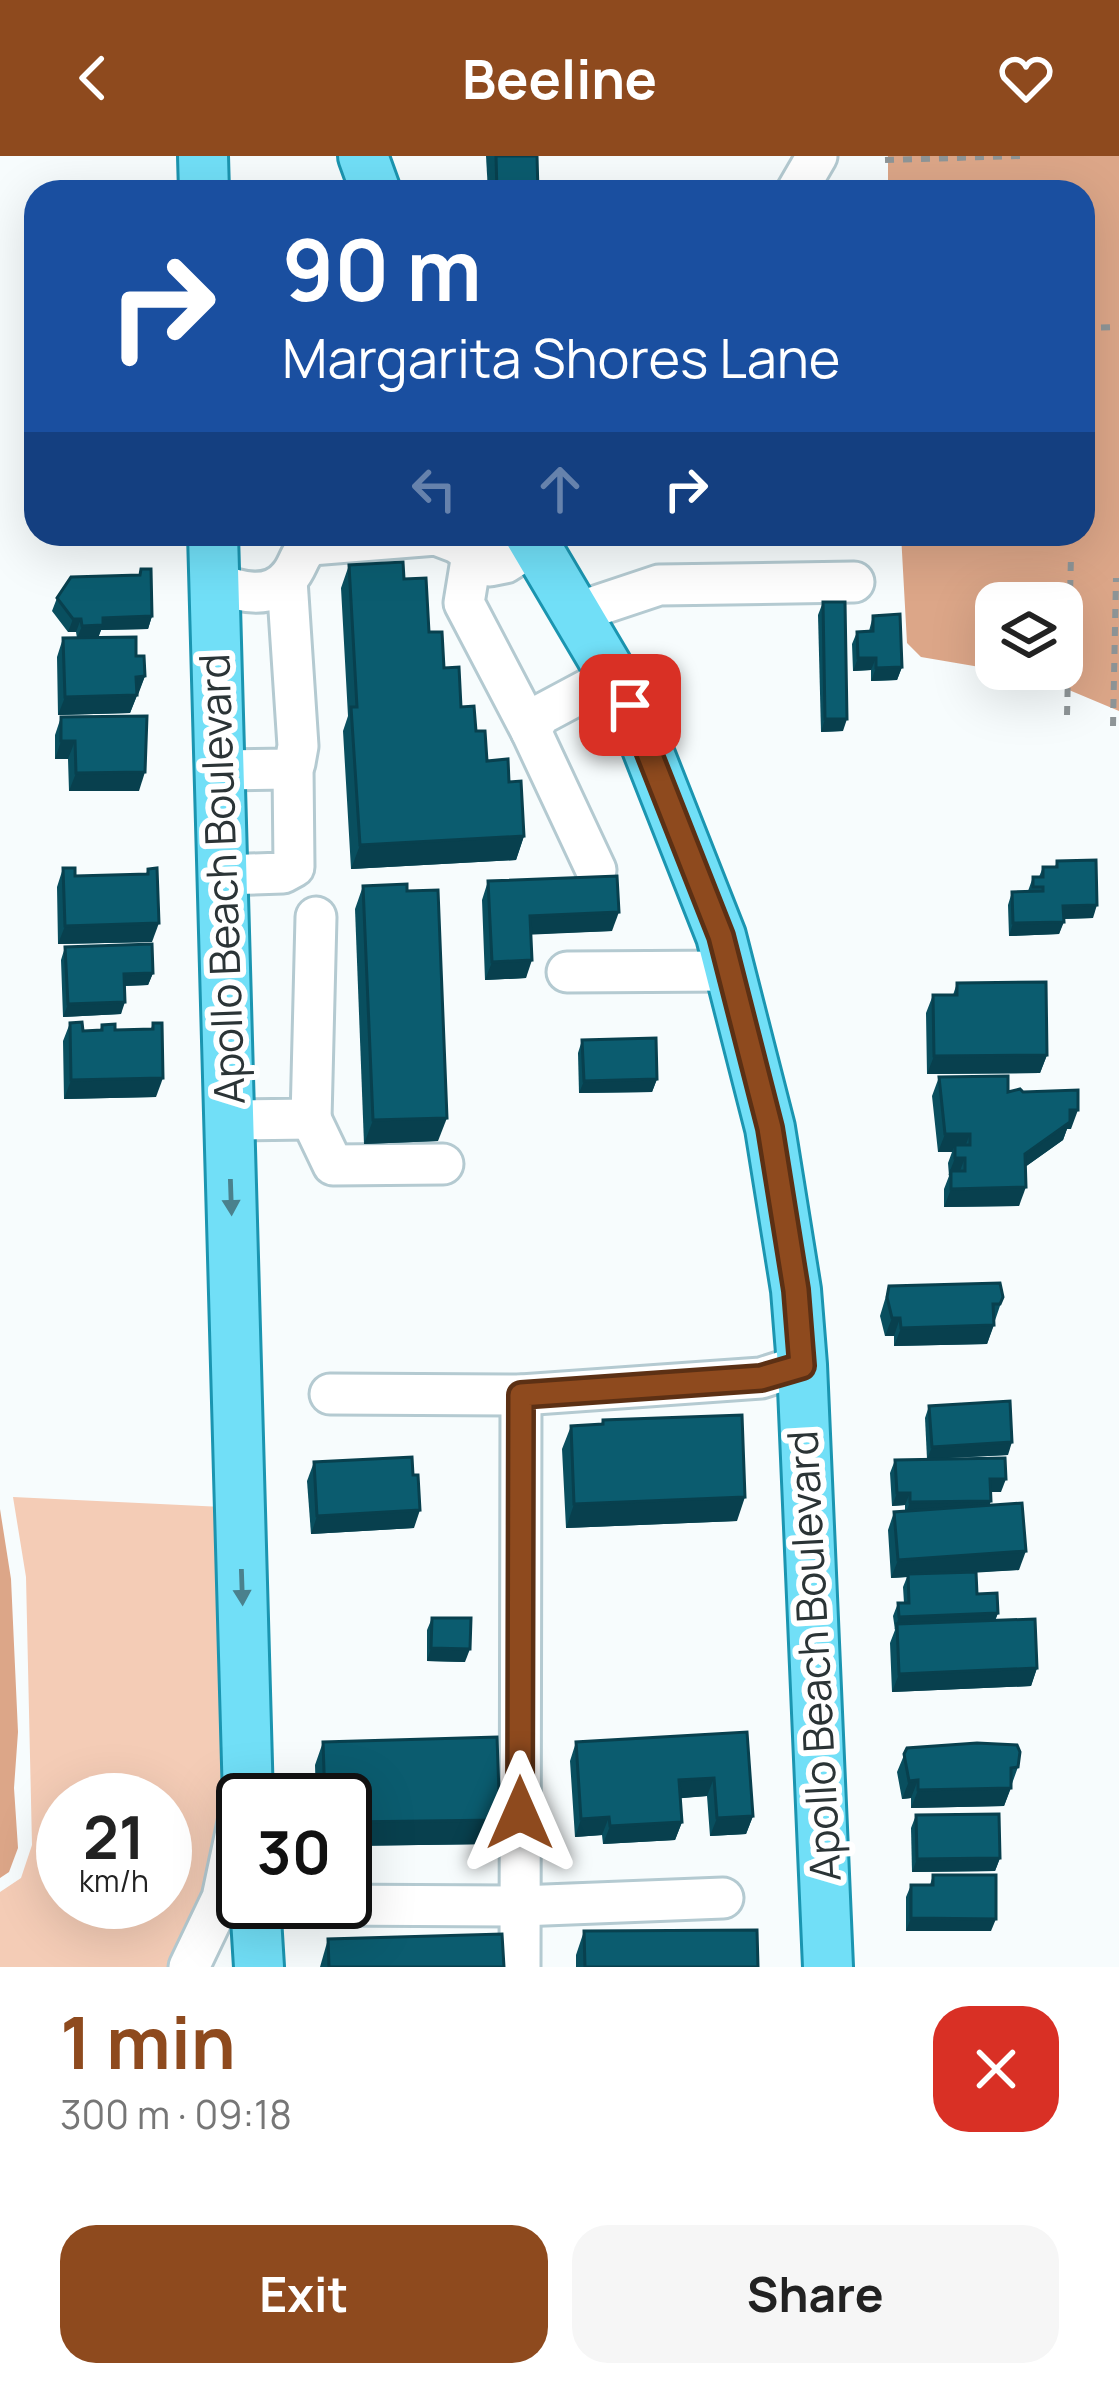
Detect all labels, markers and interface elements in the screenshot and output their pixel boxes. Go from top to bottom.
text: Beeline [462,41,657,115]
icon: back [60,45,126,111]
icon: heart [993,45,1059,111]
text: 90 m [282,211,482,326]
icon: right [84,228,240,384]
text: Margarita Shores Lane [282,320,840,394]
icon: left [401,456,467,522]
icon: ahead [527,456,593,522]
icon: right [653,456,719,522]
map controls [975,582,1083,690]
button: layers [975,582,1083,690]
street label: Apollo Beach Boulevard [184,653,258,1105]
pin [579,654,681,756]
icon: arrive [597,672,663,738]
one-way arrow [222,1179,241,1217]
street label: Apollo Beach Boulevard [772,1429,854,1883]
one-way arrow [232,1569,251,1607]
position arrow [457,1750,583,1876]
speed limit sign: 30 [216,1773,372,1929]
text: 21 [83,1795,145,1877]
text: km/h [79,1860,149,1901]
text: 1 min [60,1992,236,2091]
button: close [933,2006,1059,2132]
text: 300 m · 09:18 [60,2087,292,2141]
button: Exit [60,2225,548,2363]
button: Share [572,2225,1059,2363]

